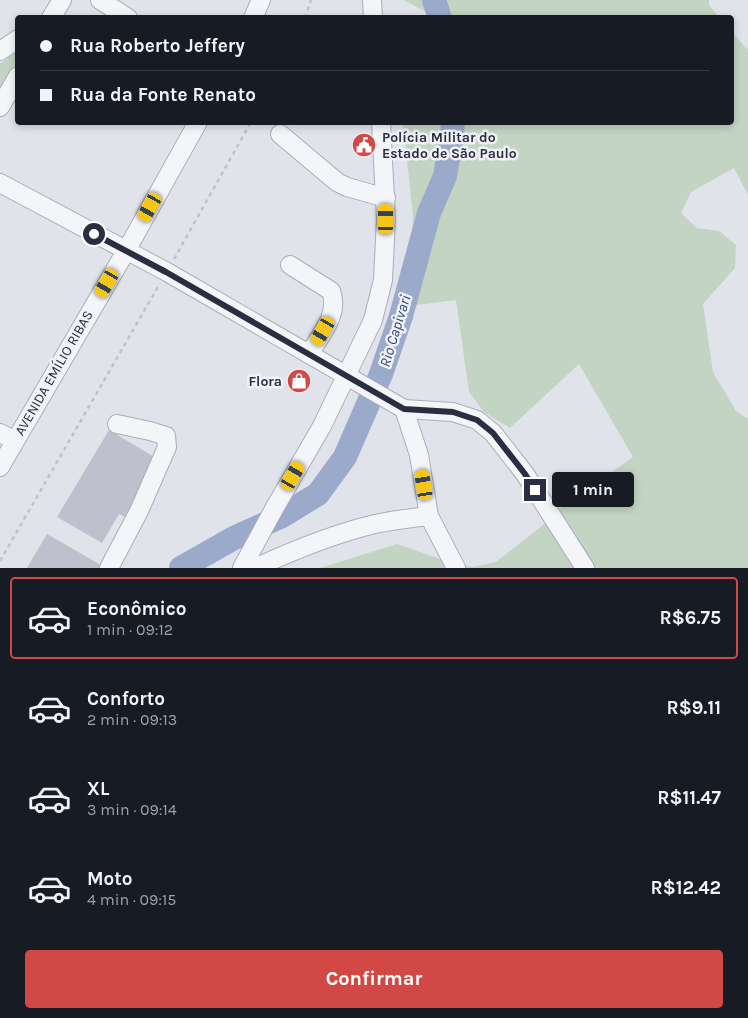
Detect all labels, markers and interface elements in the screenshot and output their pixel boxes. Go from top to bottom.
text: Rua Roberto Jeffery [70,35,245,57]
text: Rua da Fonte Renato [70,84,256,106]
place label: Polícia Militar do Estado de São Paulo [382,129,517,162]
public building icon: Polícia Militar do Estado de São Paulo [351,132,377,158]
car [136,190,163,224]
car [378,204,393,234]
route start [83,223,105,245]
car [93,266,120,300]
water label: Rio Capivari [376,293,414,369]
street label: AVENIDA EMÍLIO RIBAS [10,307,97,439]
car [309,314,336,348]
shop icon: Flora [286,368,312,394]
place label: Flora [248,373,282,390]
car [279,459,306,493]
car [414,469,433,501]
callout: 1 min [552,472,635,508]
route end [524,479,546,501]
text: 1 min [573,480,613,499]
icon: car [27,596,72,641]
text: Econômico [87,598,187,620]
text: R$6.75 [660,607,721,629]
text: 1 min · 09:12 [87,620,173,639]
icon: car [27,686,72,731]
text: Conforto [87,688,165,710]
text: R$9.11 [666,697,721,719]
text: 2 min · 09:13 [87,710,177,729]
icon: car [27,776,72,821]
text: XL [87,778,109,800]
text: R$11.47 [657,787,721,809]
text: 3 min · 09:14 [87,800,177,819]
icon: car [27,866,72,911]
text: Moto [87,868,133,890]
text: R$12.42 [651,877,721,899]
text: 4 min · 09:15 [87,890,176,909]
button: Confirmar [25,950,723,1008]

